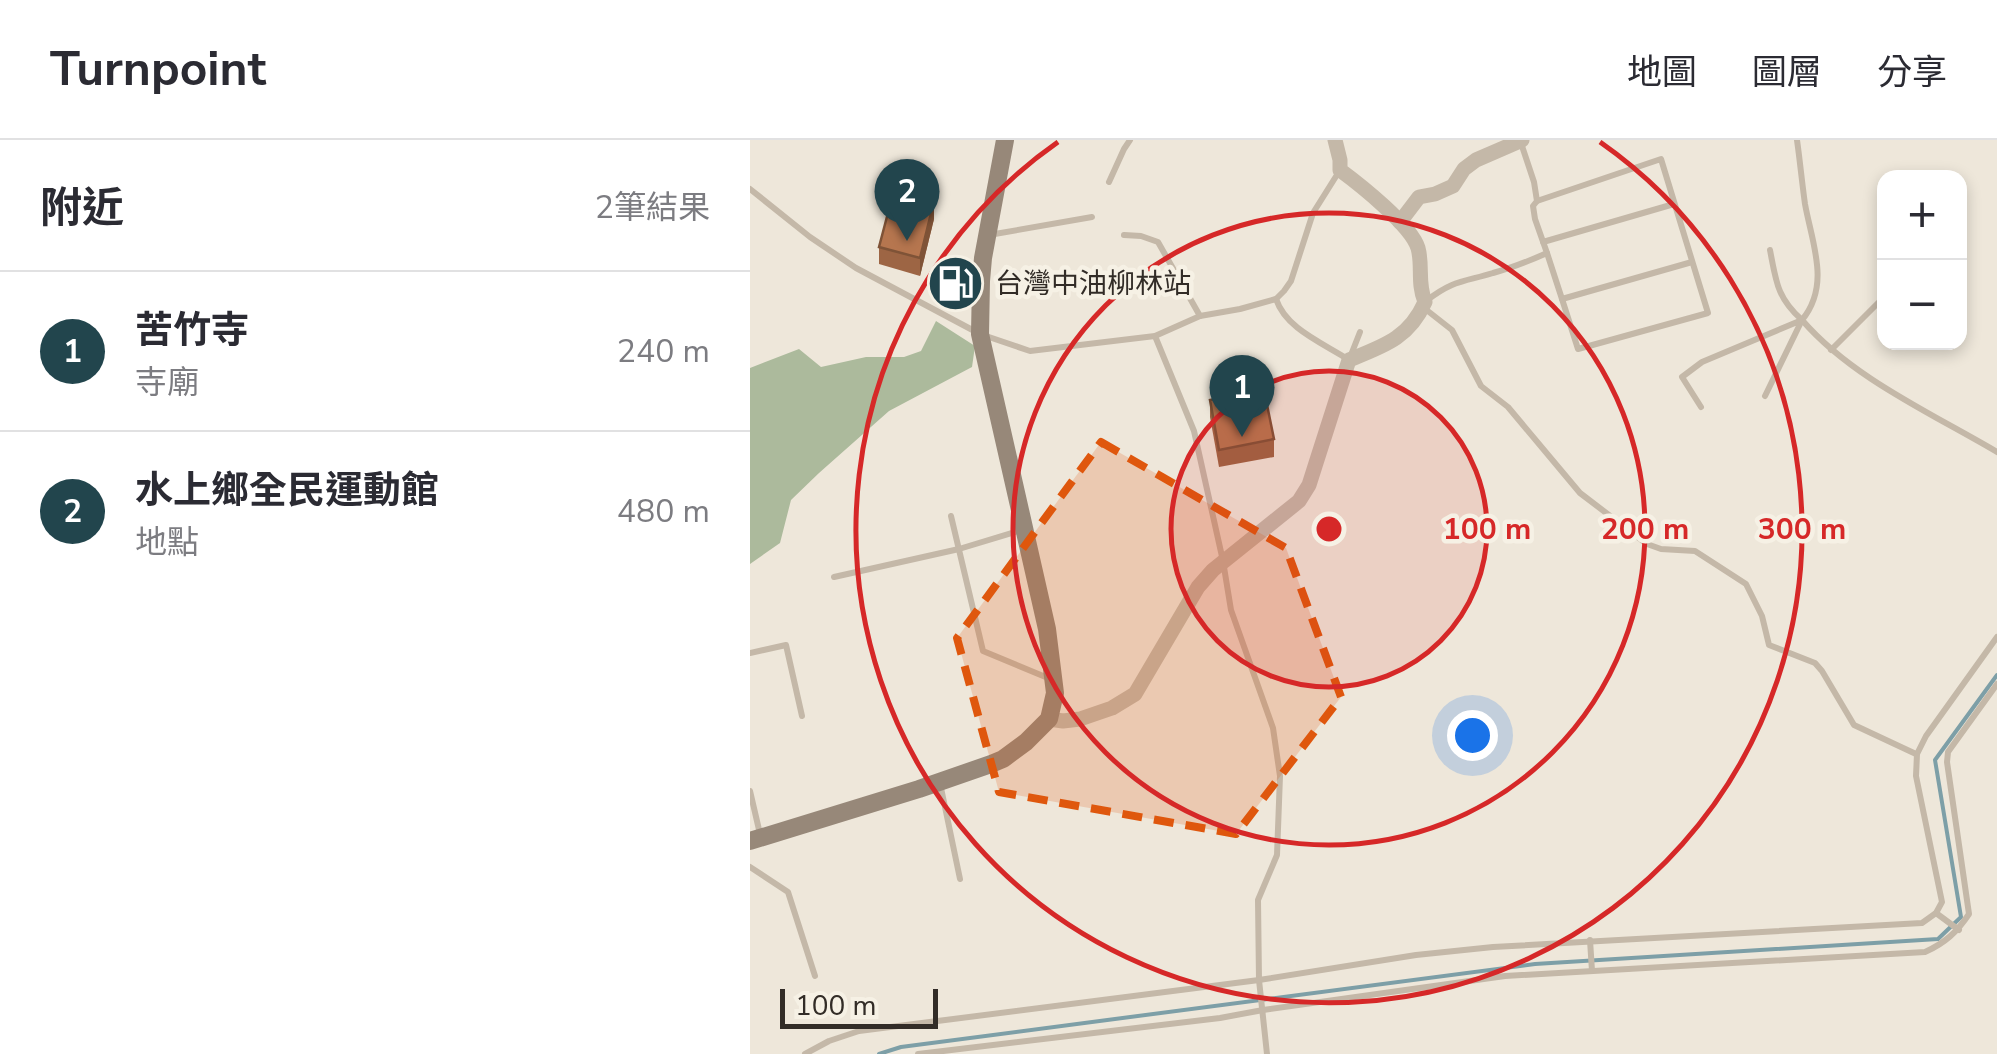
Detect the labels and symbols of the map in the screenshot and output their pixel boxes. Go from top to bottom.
pin: 2 [874,158,940,241]
fuel station icon: 台灣中油柳林站 [926,254,986,314]
place label: 台灣中油柳林站 [995,265,1191,303]
pin: 1 [1210,354,1274,437]
text: 100 m [1443,509,1531,550]
text: 200 m [1601,509,1689,550]
text: 300 m [1758,509,1846,550]
centre of rings [1311,511,1347,547]
your location [1447,710,1498,761]
scale bar [780,984,938,1028]

